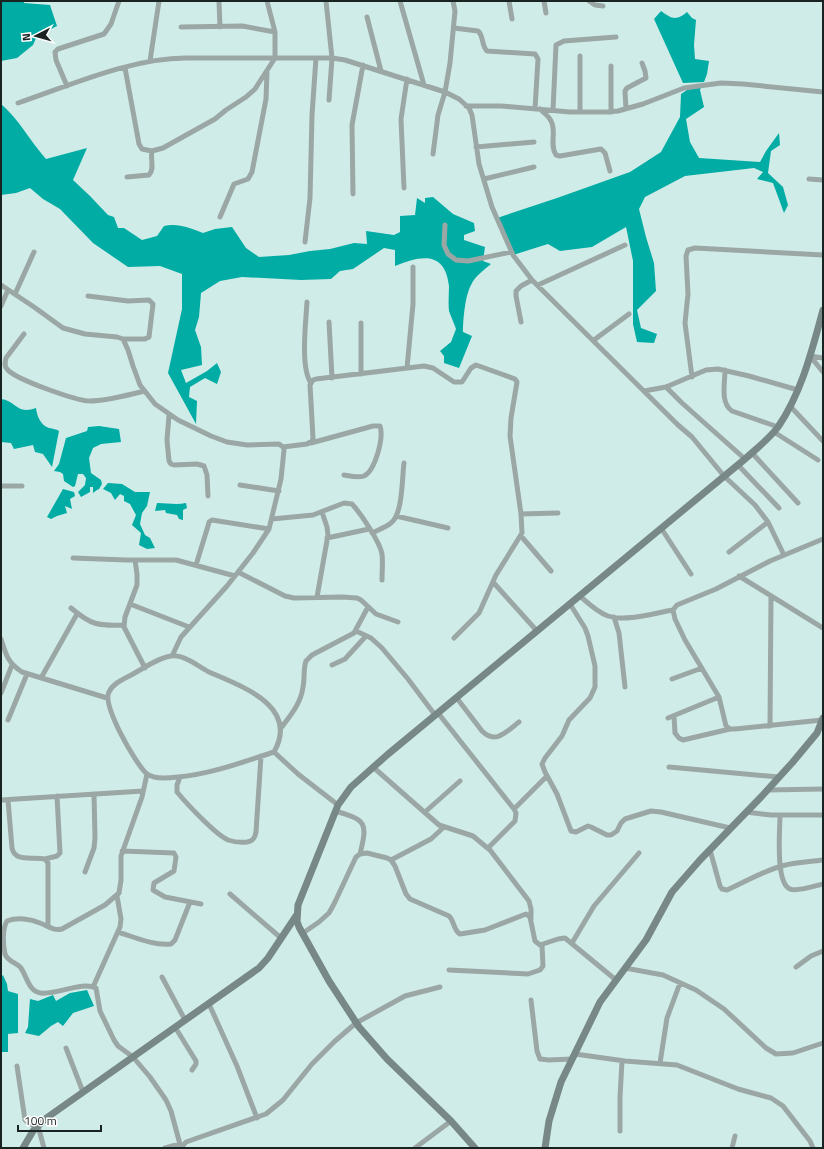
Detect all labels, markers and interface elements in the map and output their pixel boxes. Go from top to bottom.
north arrow [16,16,56,56]
text: N [18,32,34,42]
scale bar [18,1107,101,1133]
text: 100 m [24,1111,57,1130]

